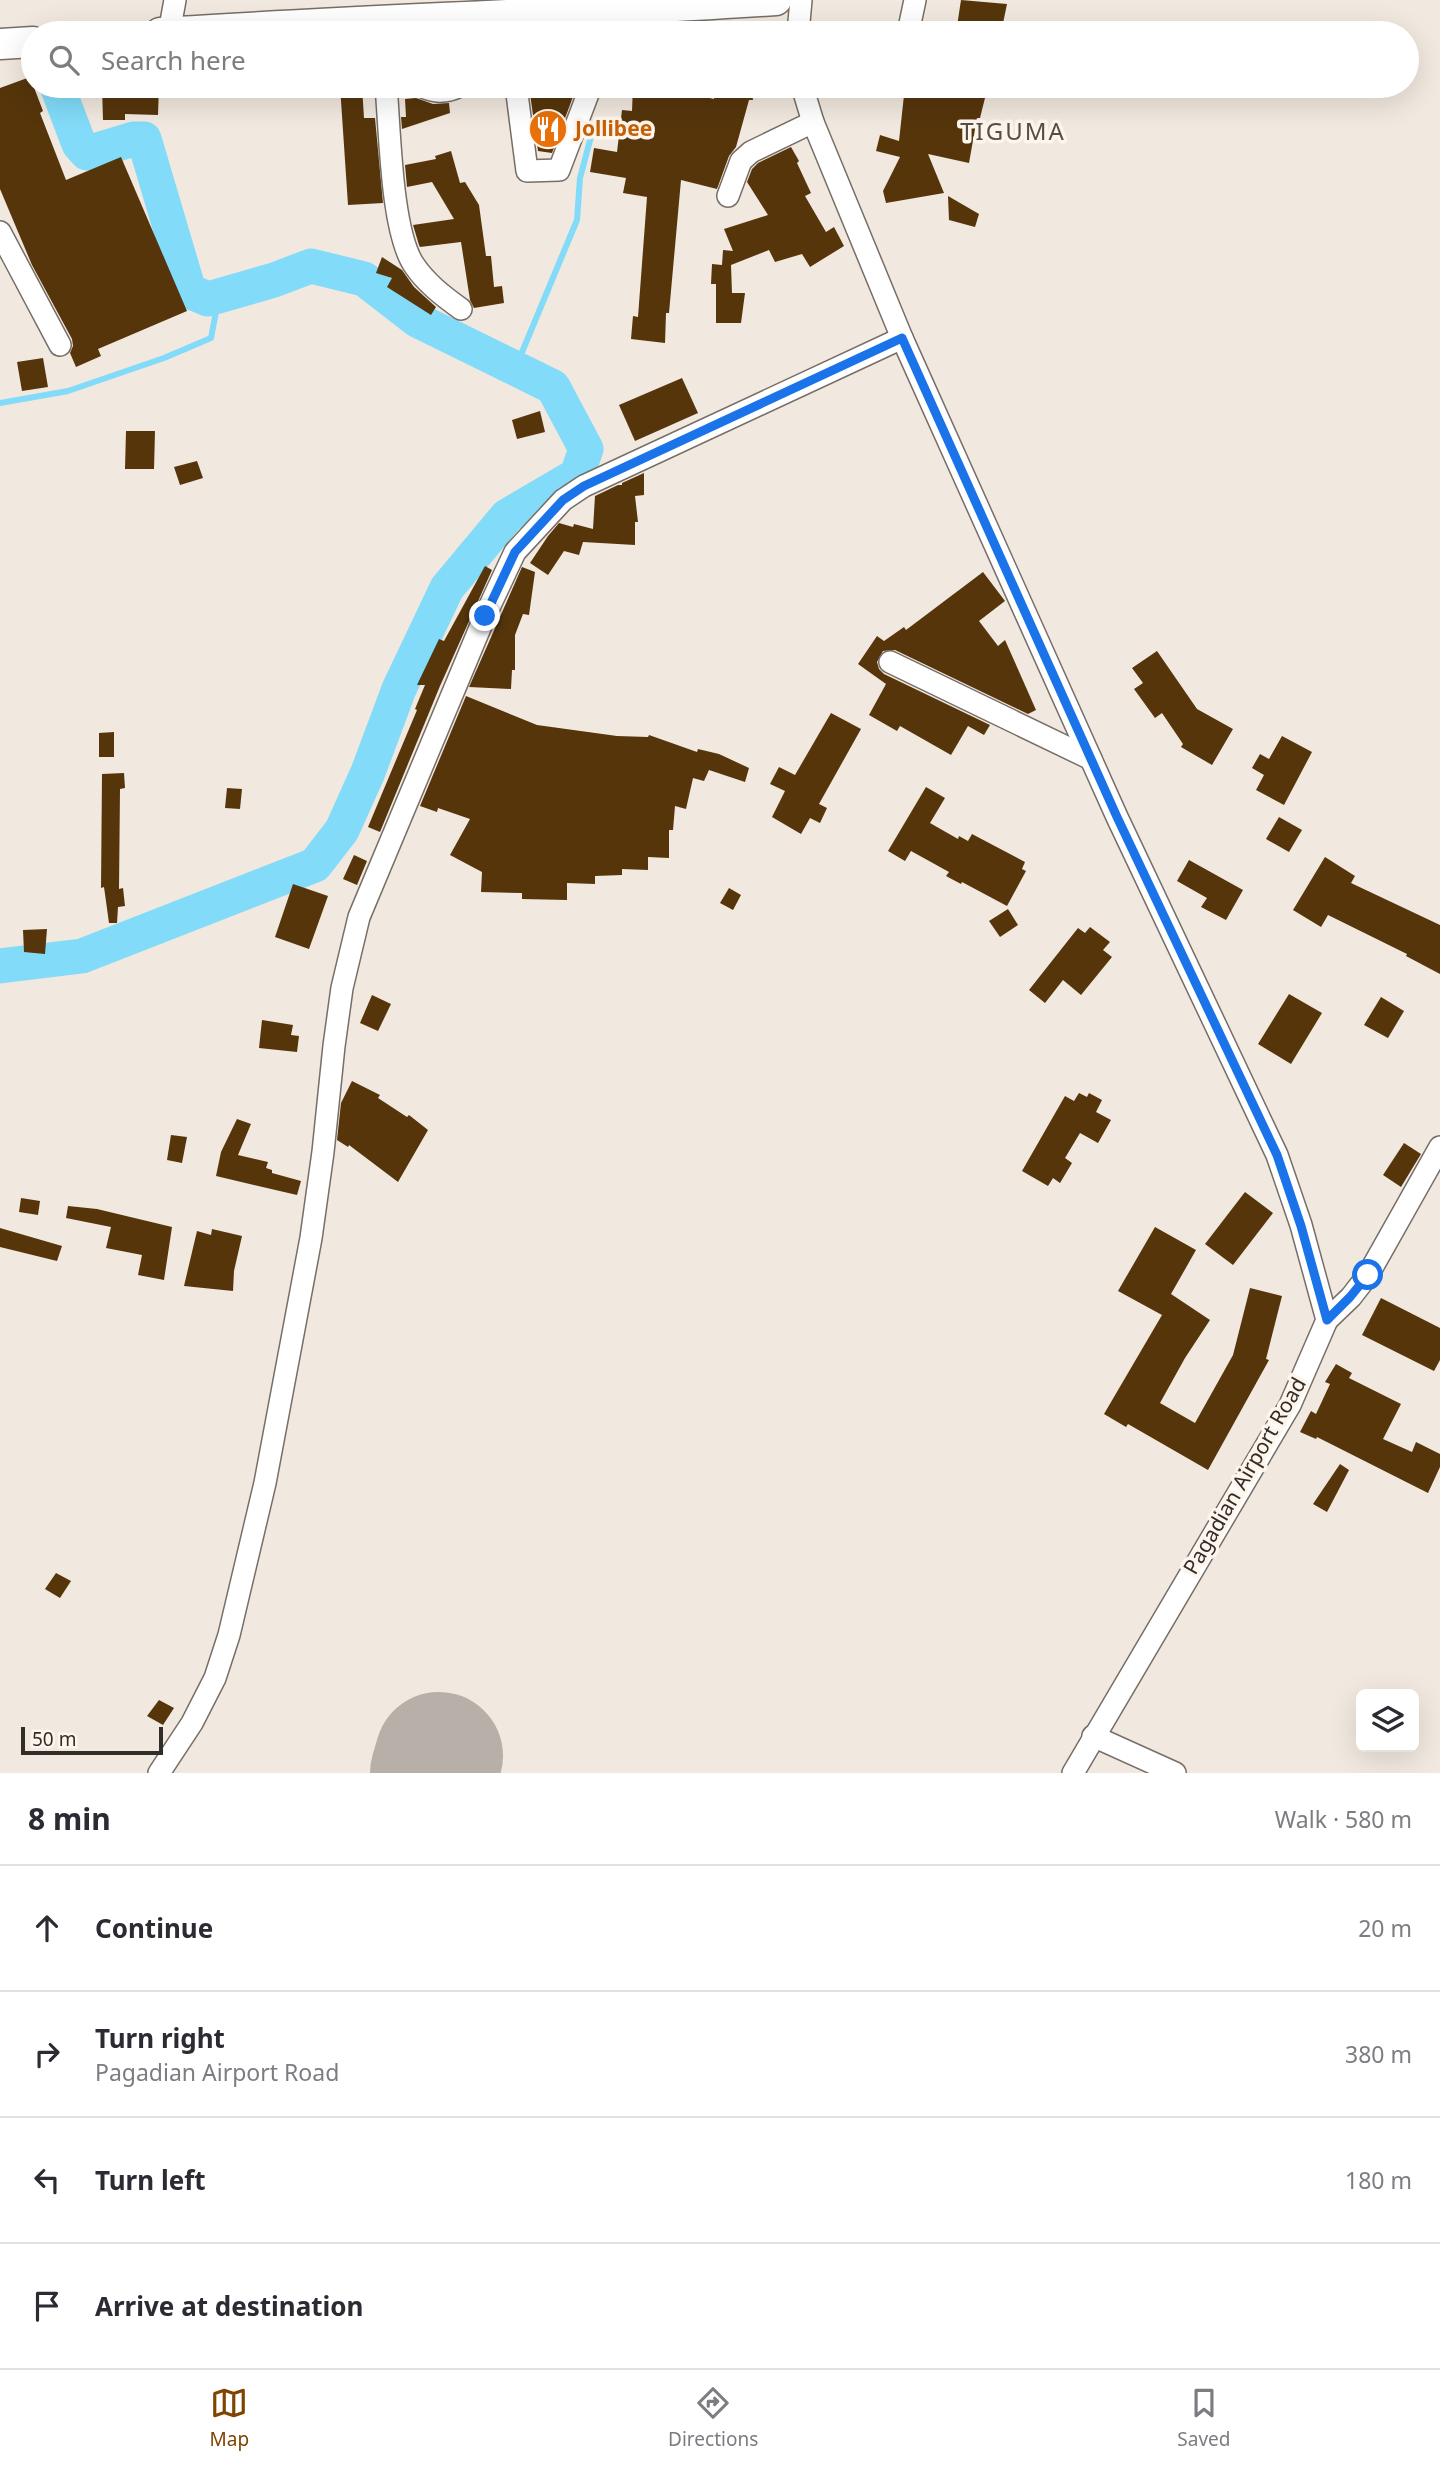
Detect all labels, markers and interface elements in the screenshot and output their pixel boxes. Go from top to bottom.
search box [21,21,1419,98]
icon: search [45,41,83,79]
text: Search here [101,42,246,78]
restaurant icon: Jollibee [527,108,569,150]
place label: Jollibee [573,114,652,142]
district label: TIGUMA [960,114,1066,147]
route end [469,600,500,631]
route start [1352,1259,1383,1290]
street label: Pagadian Airport Road [1176,1372,1312,1579]
map controls [1356,1689,1419,1752]
button: layers [1356,1689,1419,1752]
scale bar [21,1724,163,1756]
text: 50 m [32,1726,76,1752]
text: 8 min [28,1798,111,1839]
text: Walk · 580 m [1275,1803,1412,1835]
icon: ahead [28,1909,66,1947]
text: Continue [95,1910,213,1946]
text: 20 m [1358,1912,1412,1944]
text: Turn right [95,2020,225,2056]
icon: right [28,2035,66,2073]
text: 380 m [1345,2038,1412,2070]
text: Pagadian Airport Road [95,2056,339,2088]
icon: left [28,2161,66,2199]
text: Turn left [95,2162,206,2198]
text: 180 m [1345,2164,1412,2196]
icon: arrive [28,2287,66,2325]
text: Arrive at destination [95,2288,364,2324]
tab: Map [210,2384,249,2452]
tab: Directions [668,2384,758,2452]
tab: Saved [1177,2384,1230,2452]

